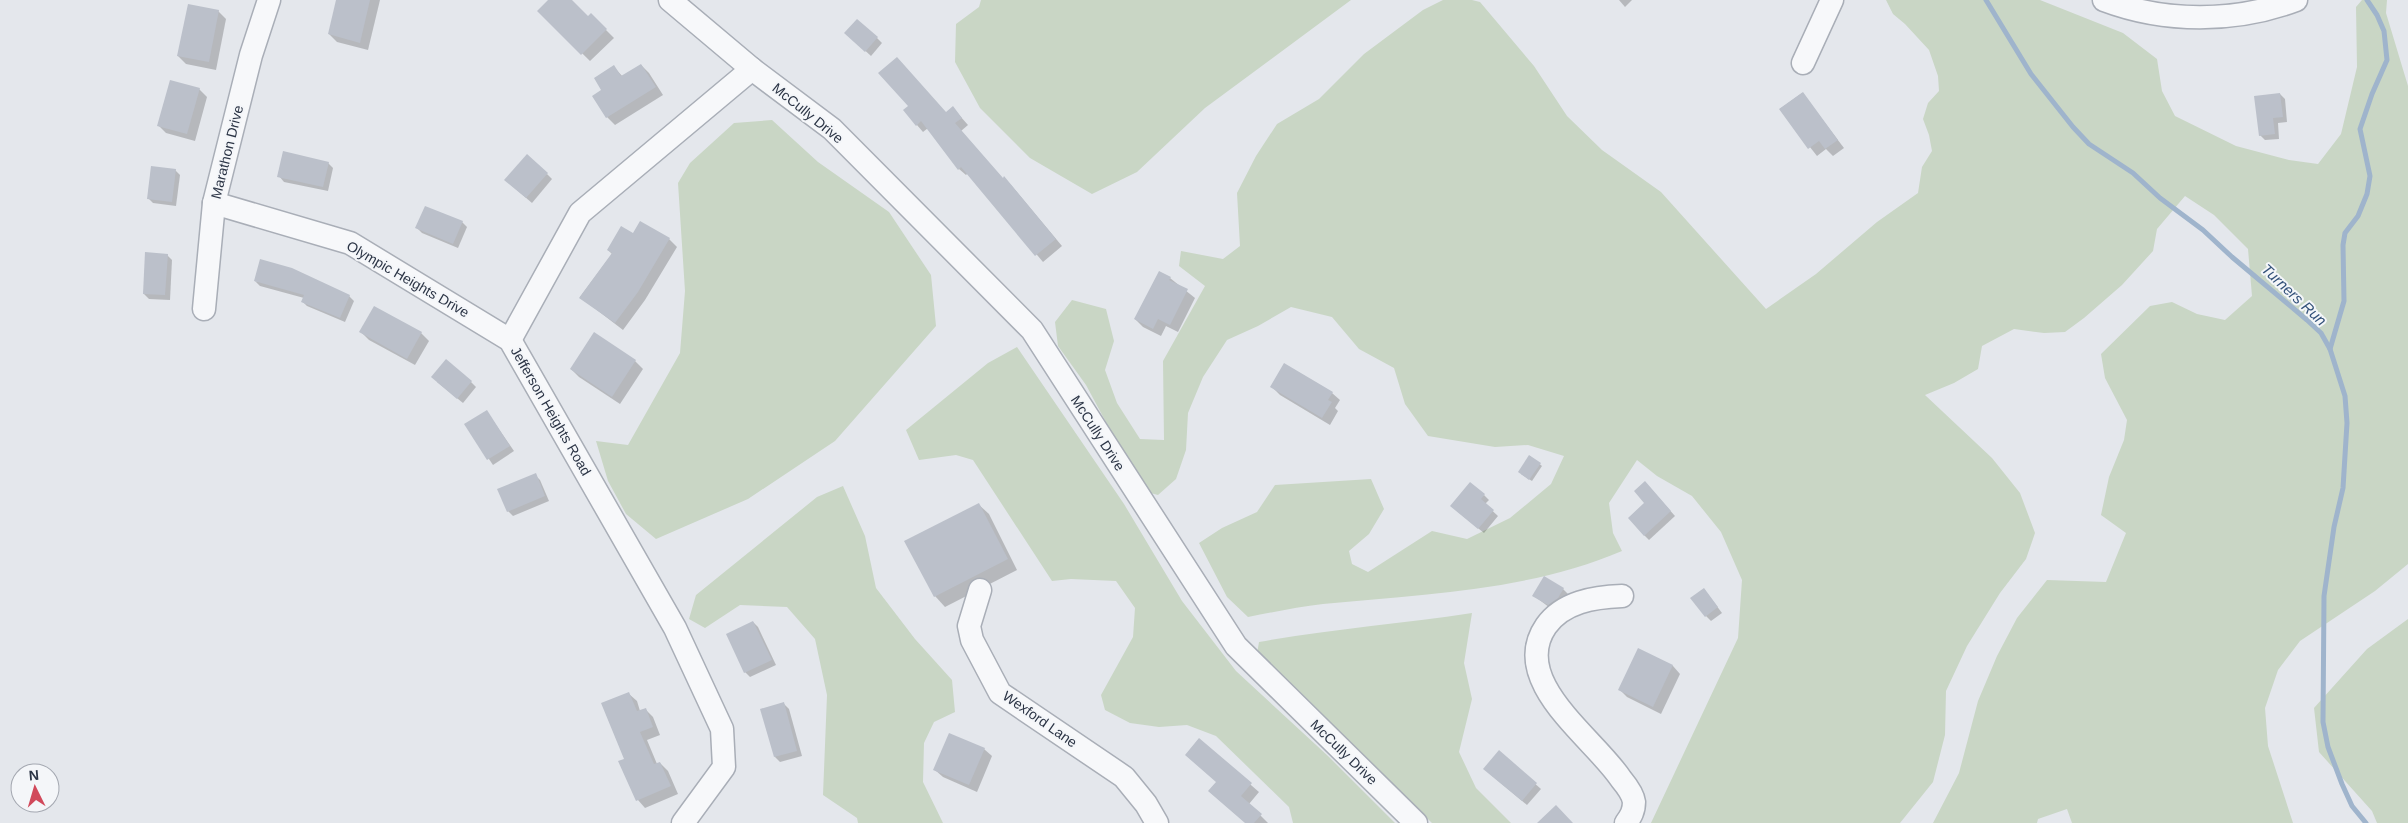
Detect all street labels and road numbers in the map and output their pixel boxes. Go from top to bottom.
street label: McCully Drive [769,80,847,147]
street label: Marathon Drive [208,103,246,200]
street label: Olympic Heights Drive [344,237,472,321]
street label: Jefferson Heights Road [508,344,594,478]
street label: McCully Drive [1068,392,1128,474]
street label: Wexford Lane [1000,688,1080,751]
street label: McCully Drive [1307,716,1381,788]

